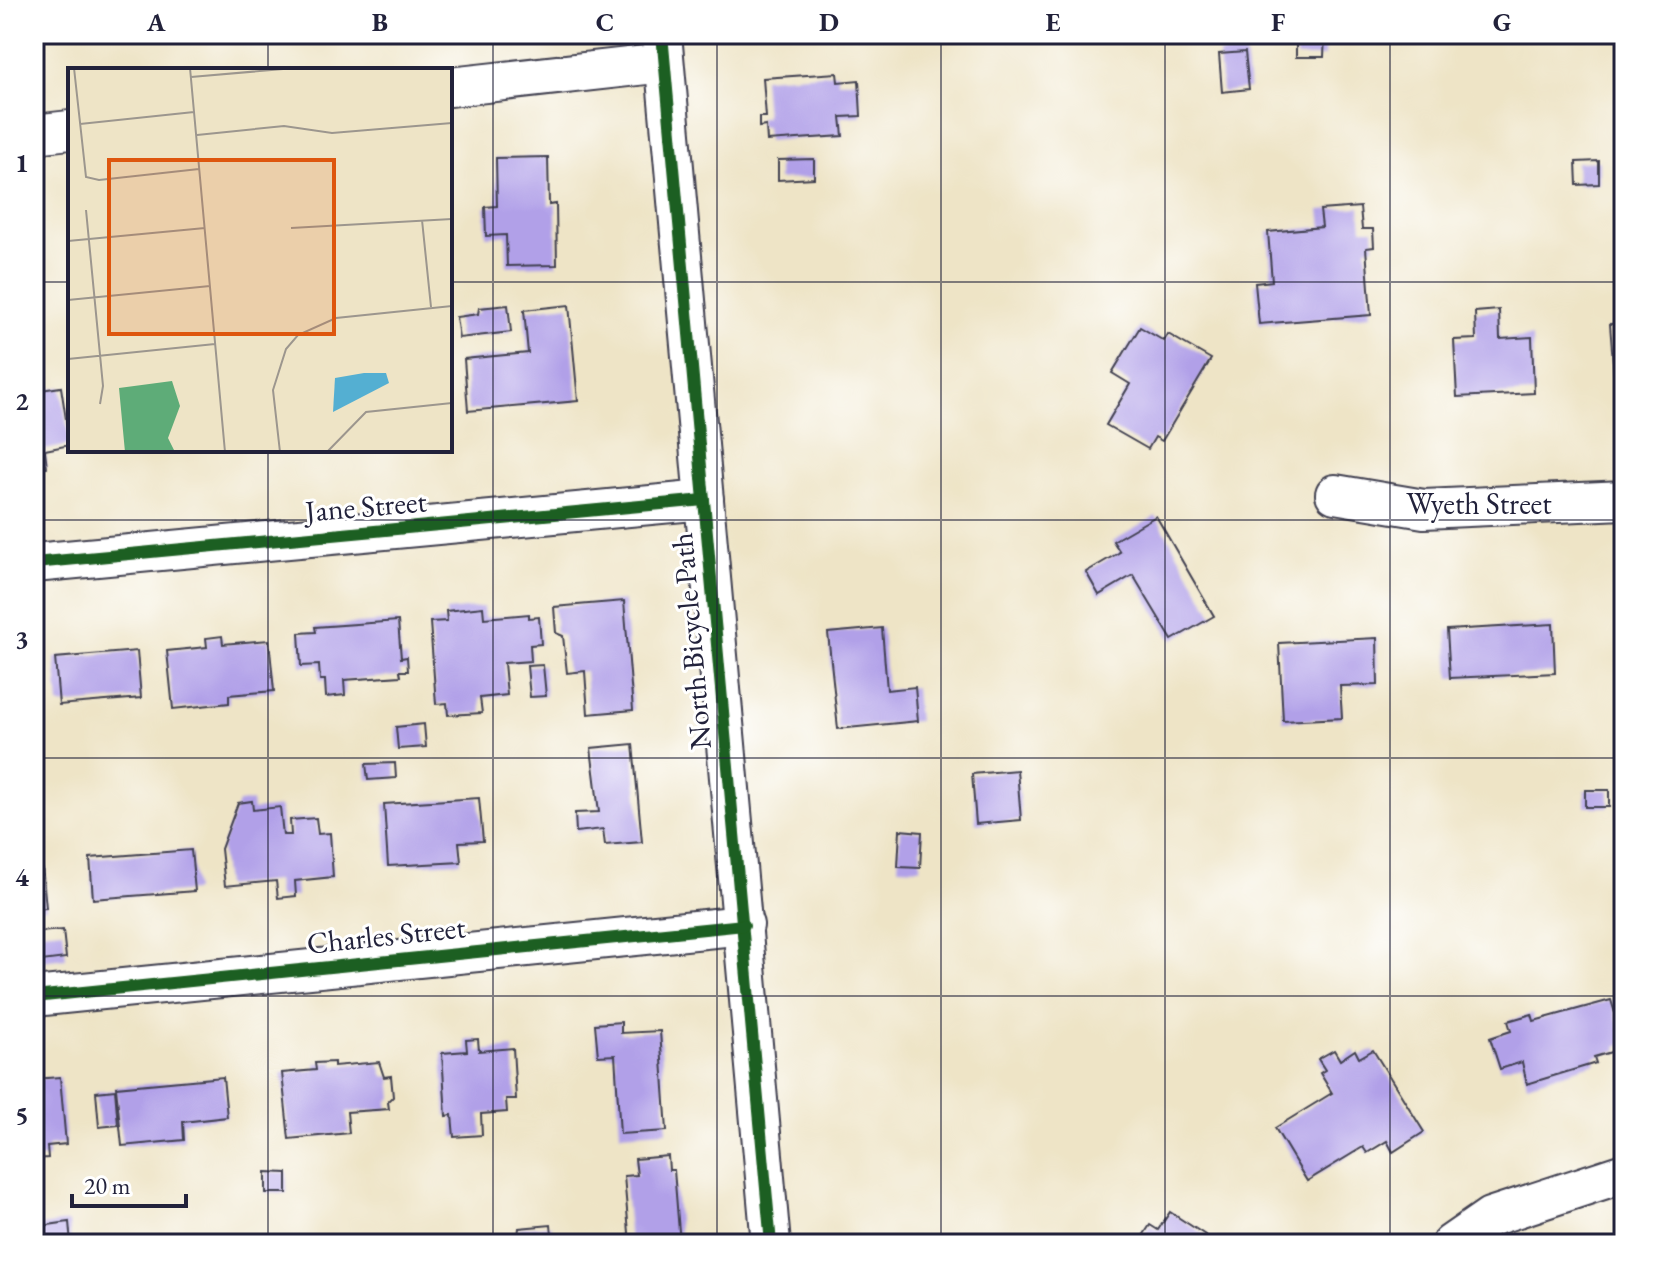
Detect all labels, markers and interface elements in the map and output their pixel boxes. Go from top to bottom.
text: A [146,5,166,39]
text: B [372,5,388,39]
text: C [596,5,614,39]
text: D [819,5,839,39]
text: E [1046,5,1061,39]
text: F [1271,5,1285,39]
text: G [1493,5,1512,39]
inset map [68,68,452,452]
text: 1 [15,146,29,180]
text: 2 [15,384,29,418]
street label: Jane Street [301,481,429,531]
street label: Wyeth Street [1406,484,1552,523]
street label: North Bicycle Path [662,531,720,751]
text: 3 [15,622,29,656]
text: 4 [15,860,29,894]
street label: Charles Street [305,907,468,963]
text: 5 [15,1098,29,1132]
scale bar [72,1158,186,1208]
text: 20 m [84,1170,131,1201]

